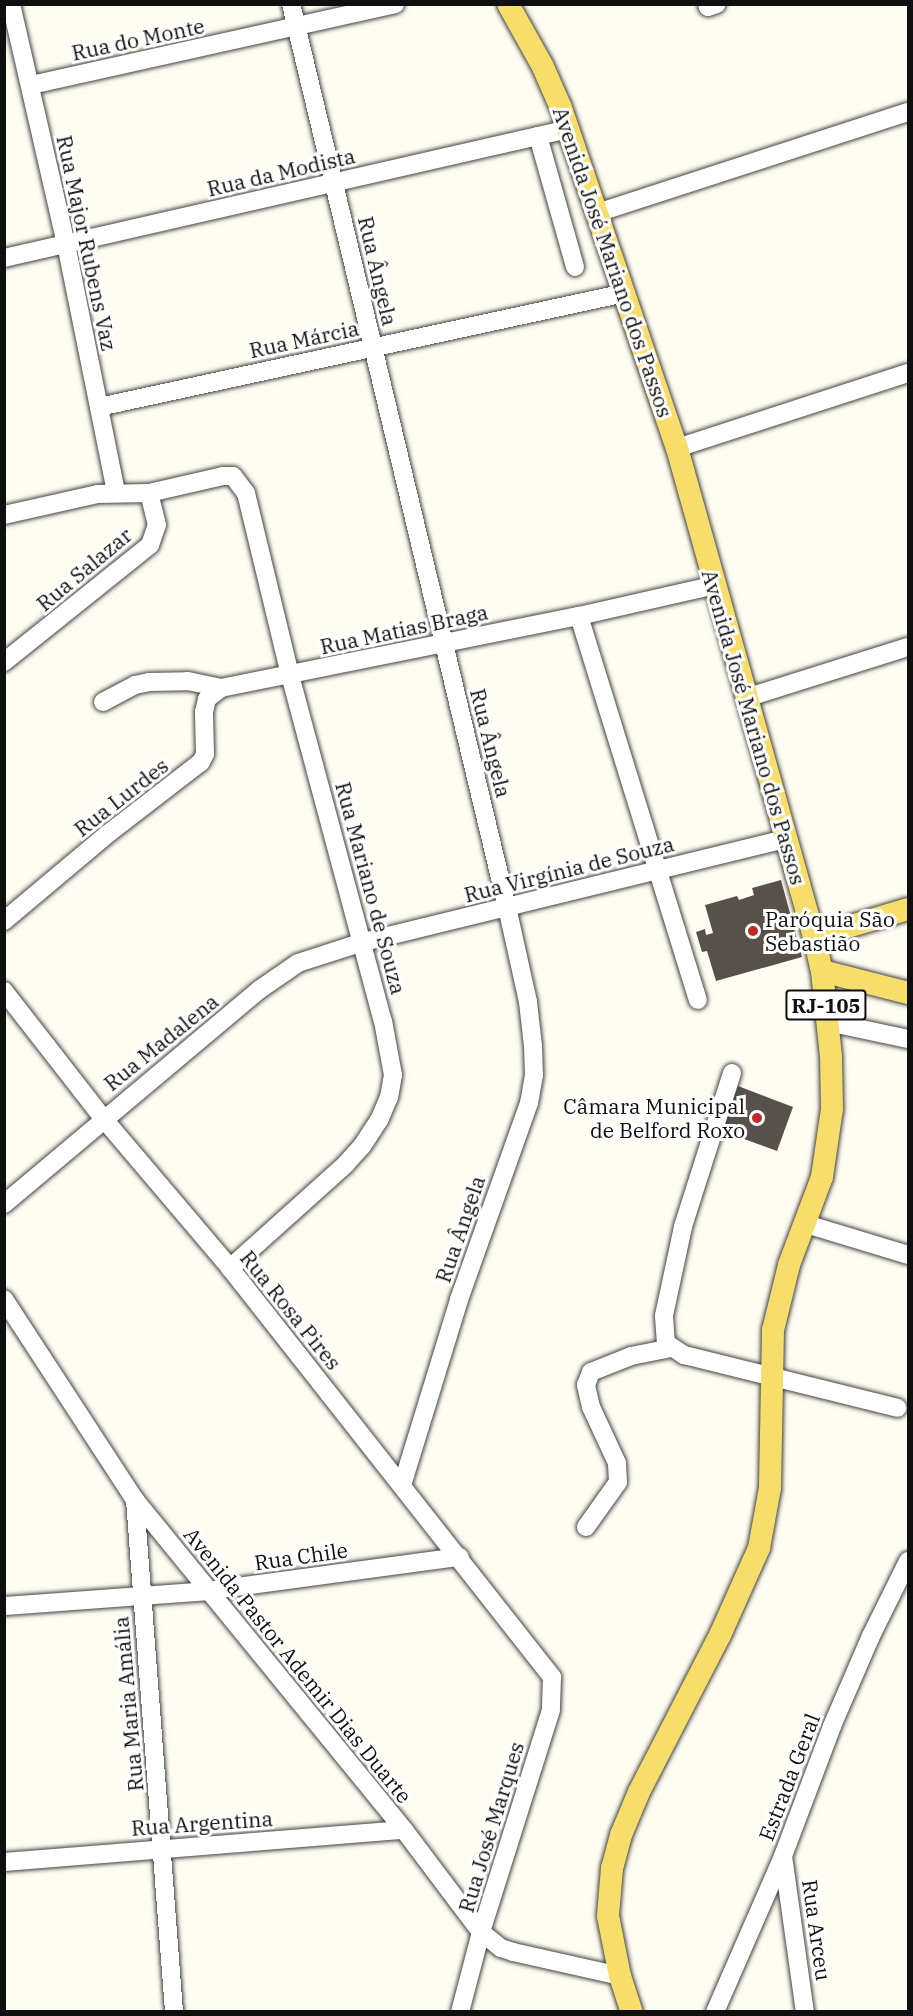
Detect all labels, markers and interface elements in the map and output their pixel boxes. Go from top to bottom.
street label: Rua do Monte [69,13,207,65]
street label: Avenida José Mariano dos Passos [548,103,678,421]
street label: Rua Major Rubens Vaz [52,133,122,353]
street label: Rua da Modista [205,143,357,201]
street label: Rua Ângela [353,214,403,328]
street label: Rua Márcia [247,315,361,363]
street label: Rua Salazar [31,522,137,616]
street label: Avenida José Mariano dos Passos [697,567,811,887]
street label: Rua Matias Braga [318,599,490,659]
street label: Rua Ângela [465,686,517,800]
street label: Rua Lurdes [69,753,173,841]
street label: Rua Mariano de Souza [331,779,411,997]
street label: Rua Virgínia de Souza [461,831,677,907]
place label: Paróquia São Sebastião [765,906,895,956]
marker: Paróquia São Sebastião [746,924,760,938]
street label: Rua Madalena [99,988,223,1096]
road number: RJ-105 [784,988,868,1022]
place label: Câmara Municipal de Belford Roxo [563,1093,745,1143]
marker: Câmara Municipal de Belford Roxo [750,1111,764,1125]
street label: Rua Ângela [430,1172,490,1286]
street label: Rua Rosa Pires [235,1245,347,1375]
street label: Avenida Pastor Ademir Dias Duarte [179,1522,417,1808]
street label: Rua Chile [253,1537,349,1575]
street label: Rua Maria Amália [108,1615,148,1793]
street label: Estrada Geral [753,1710,825,1844]
street label: Rua José Marques [453,1739,529,1915]
street label: Rua Argentina [130,1805,274,1841]
street label: Rua Arceu [797,1878,837,1982]

